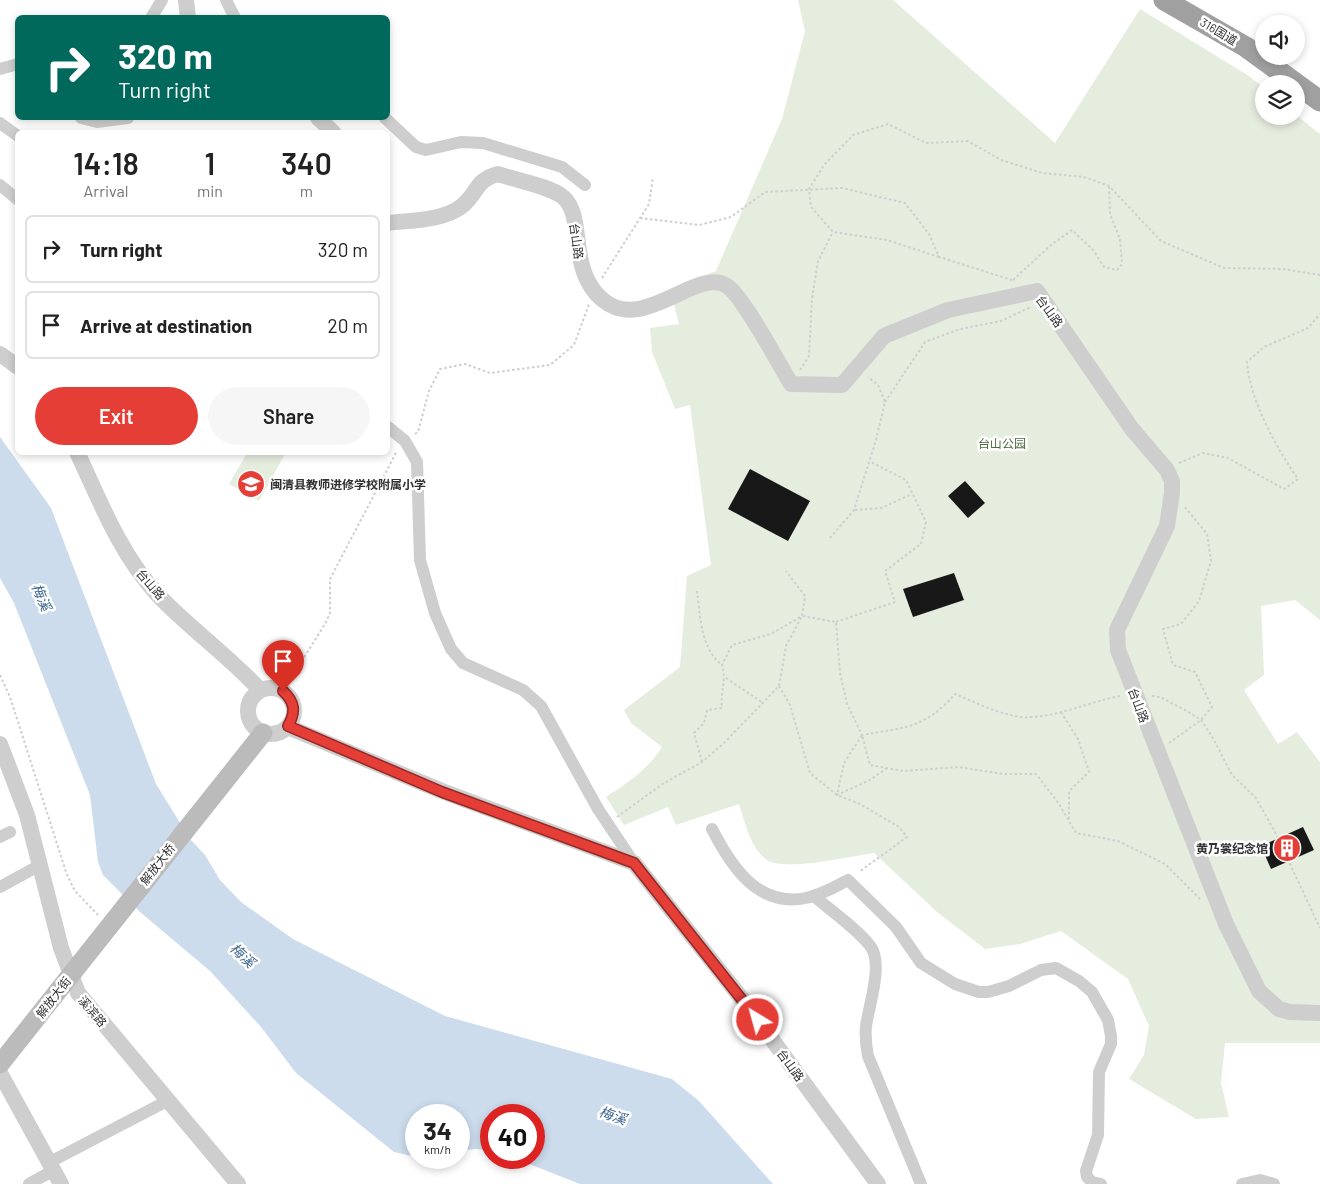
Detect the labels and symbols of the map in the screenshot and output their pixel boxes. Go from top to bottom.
street label: 316国道 [1198,15,1240,47]
street label: 台山路 [568,222,586,260]
street label: 台山路 [1034,292,1066,330]
park label: 台山公园 [978,436,1026,450]
school or university icon: 闽清县教师进修学校附属小学 [236,469,266,499]
place label: 闽清县教师进修学校附属小学 [270,477,426,491]
street label: 台山路 [134,566,168,602]
water label: 梅溪 [29,581,56,615]
pin [262,640,304,691]
street label: 台山路 [1126,686,1152,724]
building icon: 黄乃裳纪念馆 [1272,833,1302,863]
street label: 解放大桥 [137,841,177,887]
place label: 黄乃裳纪念馆 [1196,841,1268,855]
water label: 梅溪 [227,939,260,972]
street label: 解放大街 [33,974,73,1020]
street label: 溪滨路 [76,993,110,1029]
position arrow [731,993,783,1045]
street label: 台山路 [775,1046,807,1084]
water label: 梅溪 [597,1102,631,1128]
speed limit sign: 40 [480,1104,545,1169]

